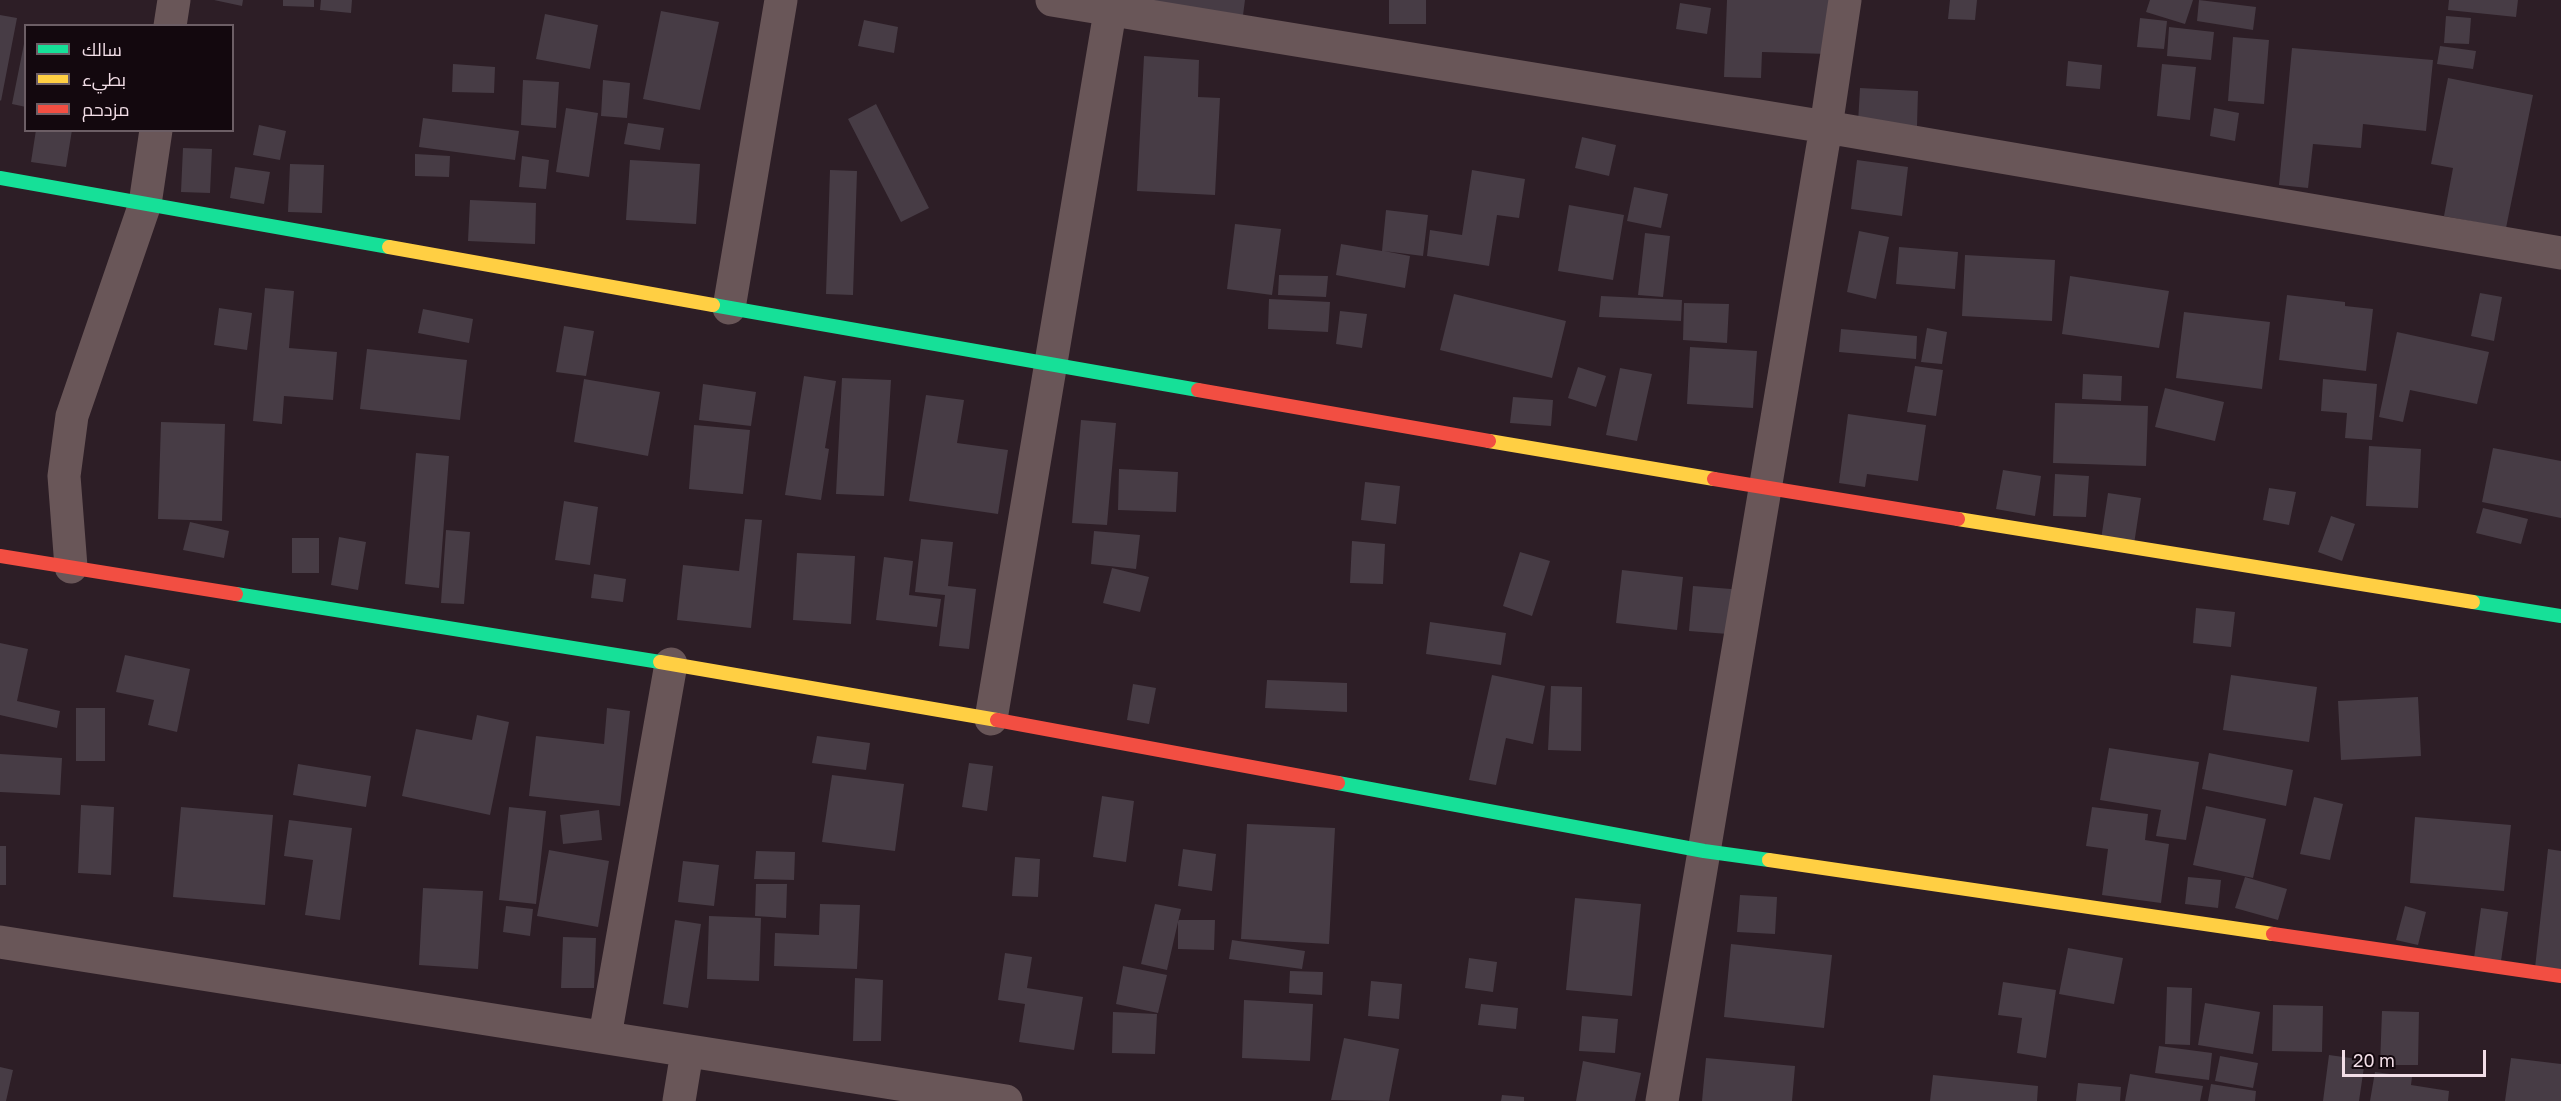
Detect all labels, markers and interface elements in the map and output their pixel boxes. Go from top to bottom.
legend [24,24,234,132]
text: سالك [82,38,122,60]
text: بطيء [82,68,126,90]
text: مزدحم [82,98,130,120]
scale bar [2345,1038,2489,1076]
text: 20 m [2353,1049,2395,1071]

